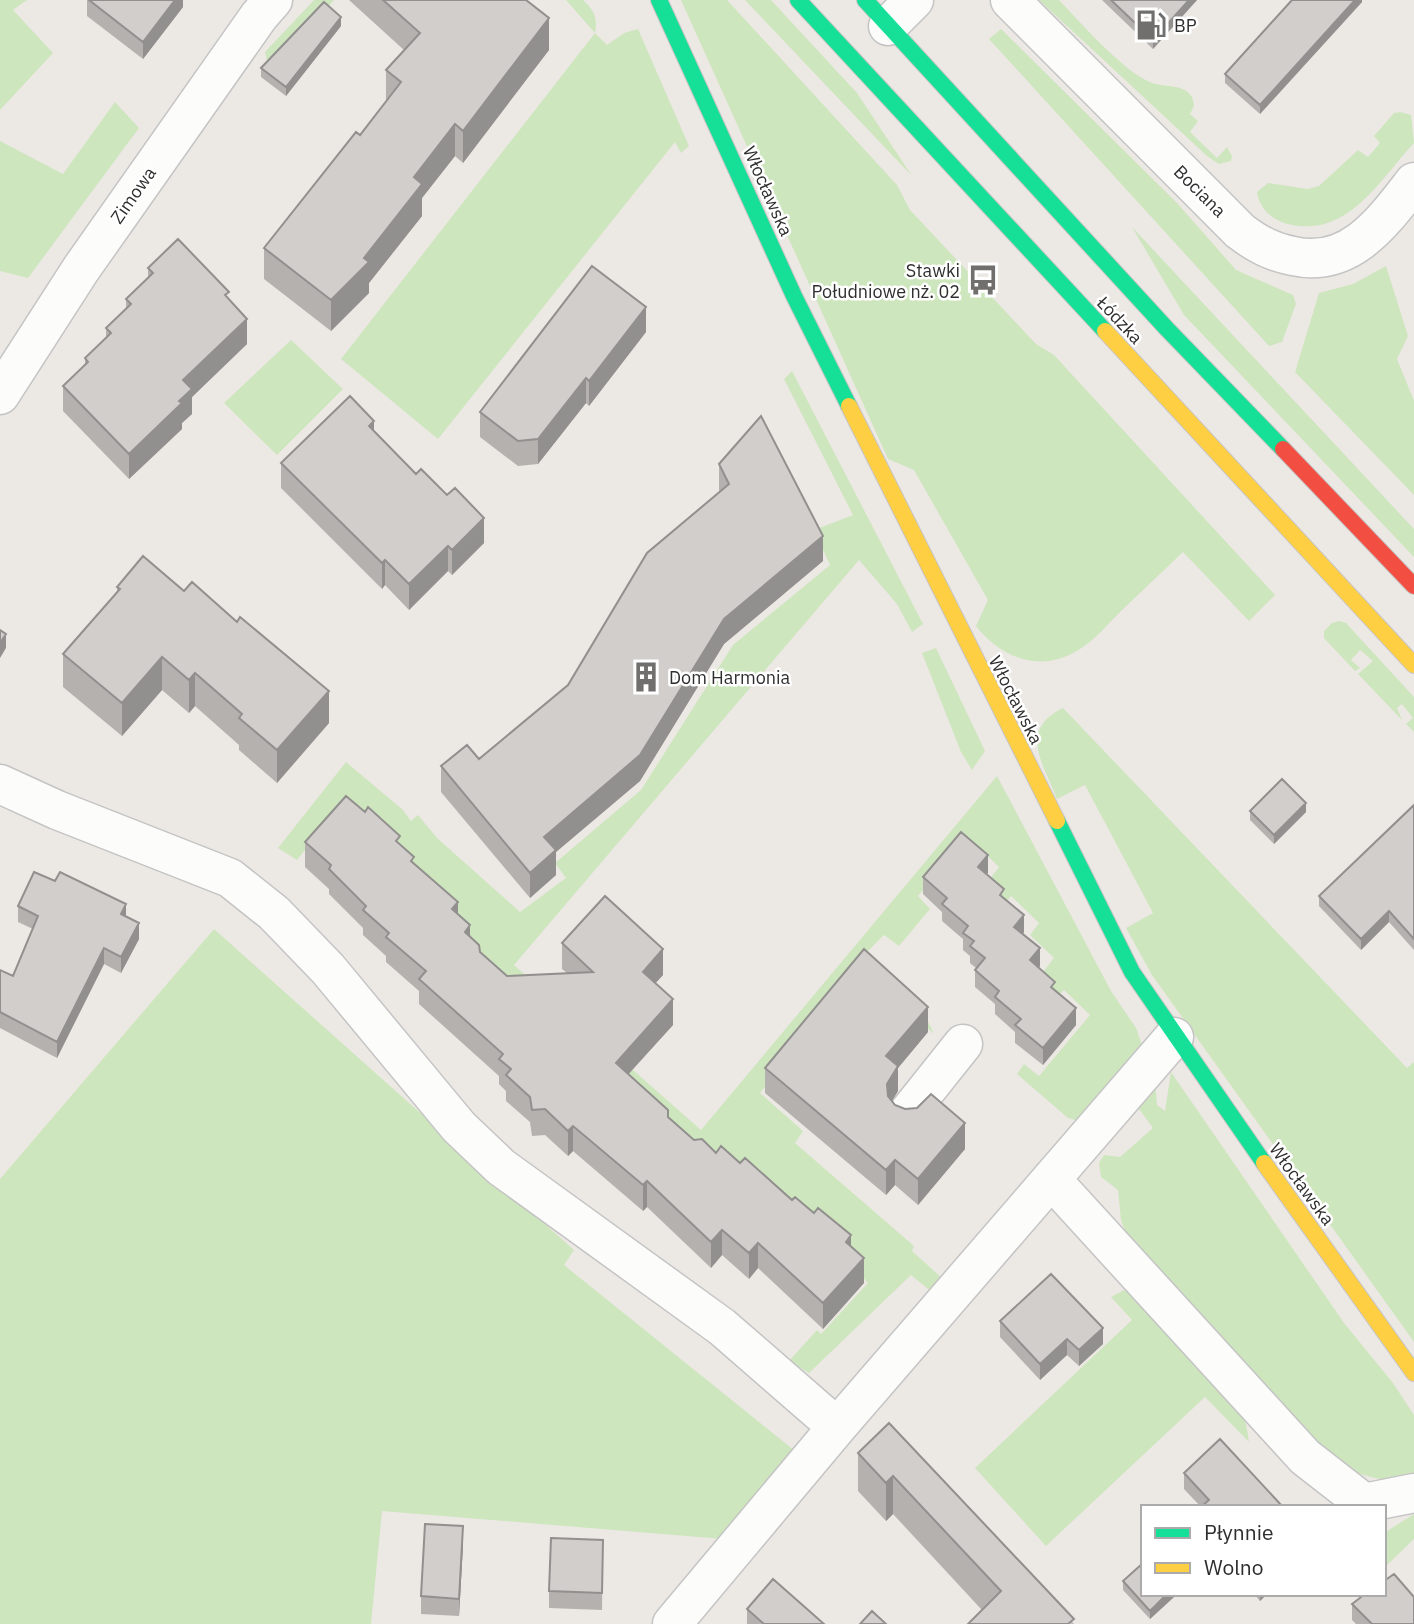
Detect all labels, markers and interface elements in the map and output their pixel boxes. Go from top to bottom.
fuel station icon: BP [1134,8,1168,42]
place label: BP [1174,14,1197,37]
street label: Włocławska [738,142,798,240]
street label: Bociana [1169,160,1231,222]
street label: Zimowa [105,162,161,228]
place label: Stawki Południowe nż. 02 [812,259,960,303]
bus stop icon: Stawki Południowe nż. 02 [966,263,1000,297]
street label: Łódzka [1092,291,1148,349]
street label: Włocławska [984,652,1048,748]
building icon: Dom Harmonia [629,660,663,694]
place label: Dom Harmonia [669,666,791,689]
street label: Włocławska [1264,1138,1340,1230]
legend [1141,1505,1386,1596]
text: Płynnie [1204,1518,1273,1546]
text: Wolno [1204,1553,1264,1581]

